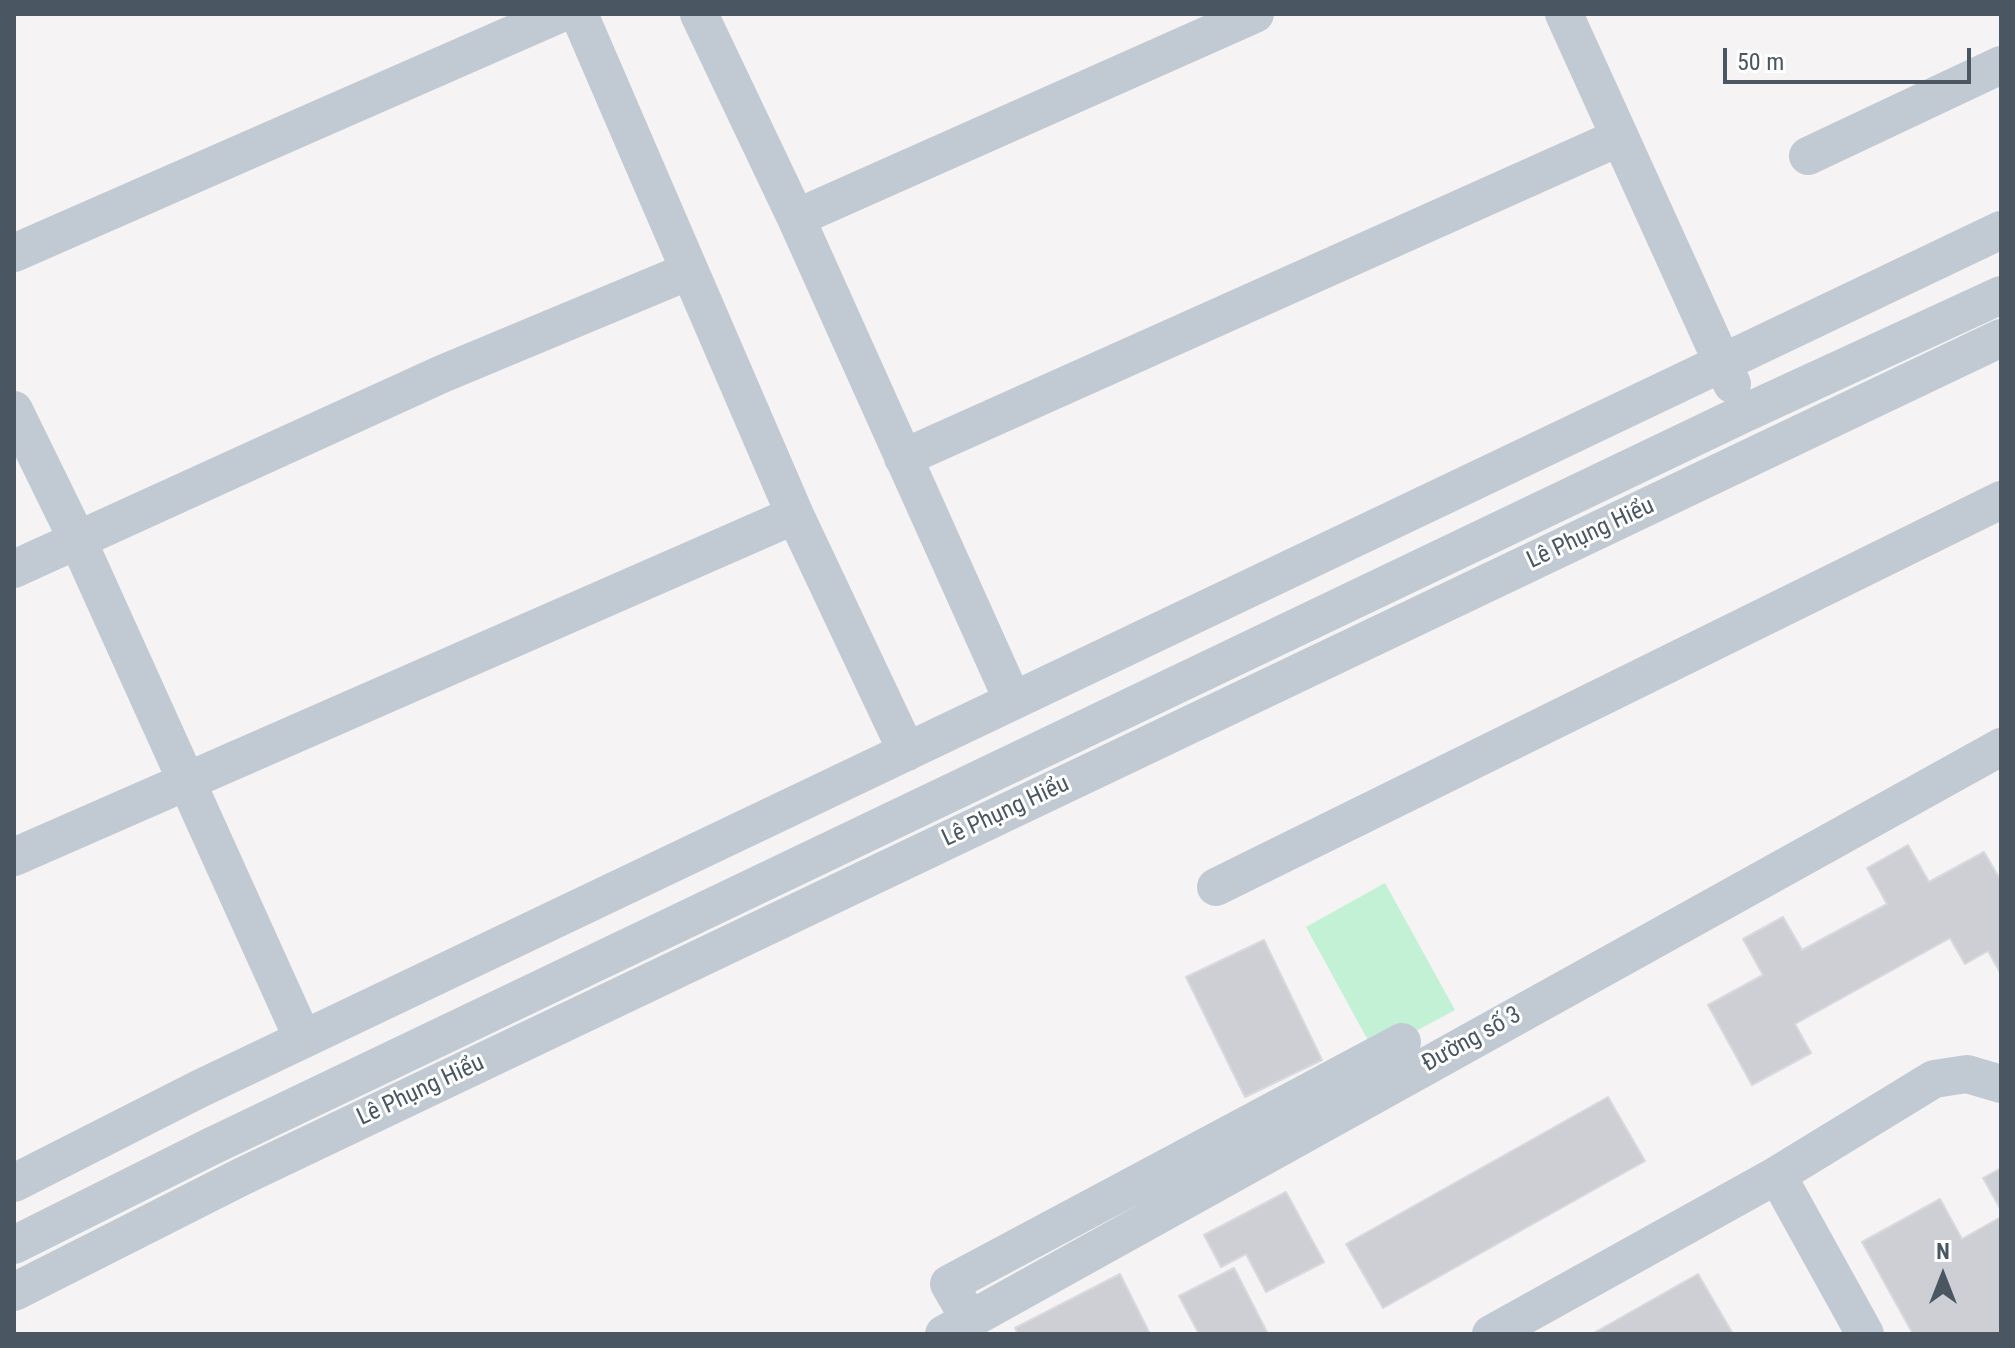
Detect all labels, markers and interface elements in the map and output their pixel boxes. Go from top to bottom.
scale bar [1727,32,1975,82]
text: 50 m [1737,48,1784,76]
street label: Lê Phụng Hiểu [1523,492,1659,576]
street label: Lê Phụng Hiểu [938,770,1074,854]
street label: Đường số 3 [1418,1001,1526,1079]
street label: Lê Phụng Hiểu [353,1049,489,1133]
north arrow [1903,1236,1983,1316]
text: N [1936,1239,1950,1264]

